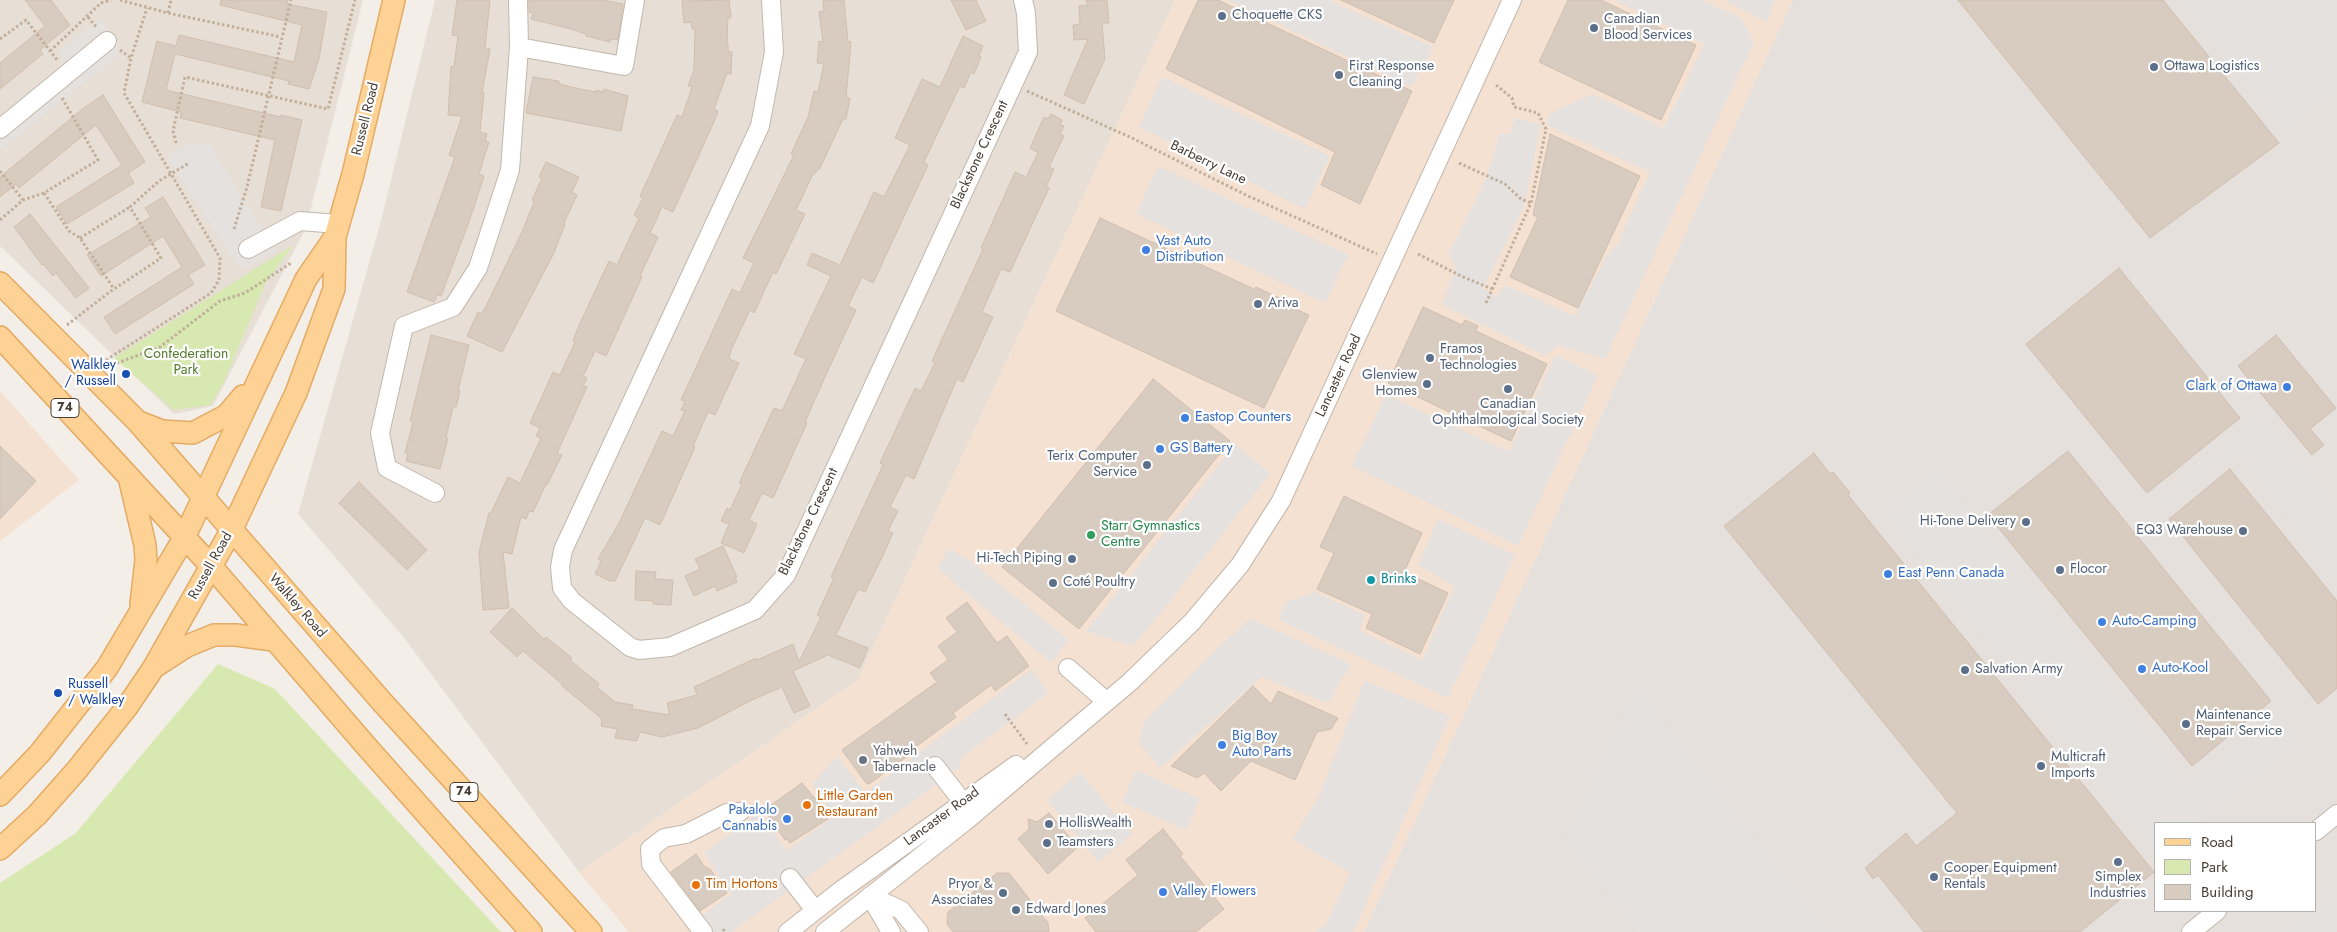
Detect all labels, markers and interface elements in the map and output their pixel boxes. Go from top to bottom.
place label: Choquette CKS [1232,8,1322,24]
marker: Choquette CKS [1216,10,1228,22]
place label: Canadian Blood Services [1604,12,1692,44]
marker: Canadian Blood Services [1588,22,1600,34]
place label: First Response Cleaning [1349,59,1434,92]
place label: Ottawa Logistics [2164,59,2259,75]
marker: Ottawa Logistics [2148,61,2160,73]
marker: First Response Cleaning [1333,69,1345,81]
street label: Russell Road [349,81,383,157]
street label: Blackstone Crescent [948,98,1012,212]
street label: Barberry Lane [1167,137,1249,189]
place label: Vast Auto Distribution [1156,234,1224,266]
marker: Vast Auto Distribution [1140,244,1152,256]
place label: Ariva [1268,296,1299,312]
marker: Ariva [1252,298,1264,310]
street label: Lancaster Road [1313,332,1365,420]
place label: Framos Technologies [1440,342,1517,374]
park label: Confederation Park [144,347,228,380]
marker: Framos Technologies [1424,352,1436,364]
place label: Walkley / Russell [64,358,116,391]
marker: Walkley / Russell [120,368,132,380]
place label: Glenview Homes [1362,368,1417,401]
marker: Glenview Homes [1421,378,1433,390]
place label: Clark of Ottawa [2186,379,2277,395]
marker: Clark of Ottawa [2281,381,2293,393]
marker: Canadian Ophthalmological Society [1502,383,1514,395]
place label: Canadian Ophthalmological Society [1432,397,1584,430]
road number: 74 [51,398,79,418]
place label: Eastop Counters [1195,410,1291,426]
marker: Eastop Counters [1179,412,1191,424]
place label: GS Battery [1170,441,1233,457]
marker: GS Battery [1154,443,1166,455]
place label: Terix Computer Service [1047,449,1137,482]
marker: Terix Computer Service [1141,459,1153,471]
street label: Blackstone Crescent [776,465,842,579]
place label: Hi-Tone Delivery [1920,514,2016,530]
marker: Hi-Tone Delivery [2020,516,2032,528]
place label: Starr Gymnastics Centre [1101,519,1200,552]
place label: EQ3 Warehouse [2136,523,2233,539]
marker: EQ3 Warehouse [2237,525,2249,537]
street label: Russell Road [186,529,236,603]
marker: Starr Gymnastics Centre [1085,529,1097,541]
place label: Hi-Tech Piping [977,551,1062,567]
marker: Hi-Tech Piping [1066,553,1078,565]
place label: Flocor [2070,562,2107,578]
marker: Flocor [2054,564,2066,576]
place label: East Penn Canada [1898,566,2004,582]
marker: East Penn Canada [1882,568,1894,580]
street label: Walkley Road [265,571,329,641]
place label: Brinks [1381,572,1416,588]
marker: Brinks [1365,574,1377,586]
place label: Coté Poultry [1063,575,1135,591]
marker: Coté Poultry [1047,577,1059,589]
place label: Auto-Camping [2112,614,2196,630]
marker: Auto-Camping [2096,616,2108,628]
place label: Auto-Kool [2152,661,2208,677]
place label: Salvation Army [1975,662,2063,678]
marker: Auto-Kool [2136,663,2148,675]
marker: Salvation Army [1959,664,1971,676]
place label: Russell / Walkley [68,677,124,710]
marker: Russell / Walkley [52,687,64,699]
place label: Maintenance Repair Service [2196,708,2282,740]
marker: Maintenance Repair Service [2180,718,2192,730]
place label: Big Boy Auto Parts [1232,729,1291,762]
marker: Big Boy Auto Parts [1216,739,1228,751]
place label: Yahweh Tabernacle [873,744,936,776]
place label: Multicraft Imports [2051,750,2106,782]
marker: Yahweh Tabernacle [857,754,869,766]
marker: Multicraft Imports [2035,760,2047,772]
road number: 74 [450,782,478,802]
street label: Lancaster Road [901,784,983,850]
place label: Little Garden Restaurant [817,789,893,822]
marker: Little Garden Restaurant [801,799,813,811]
place label: Pakalolo Cannabis [722,803,777,836]
marker: Pakalolo Cannabis [781,813,793,825]
place label: HollisWealth [1059,816,1132,832]
marker: HollisWealth [1043,818,1055,830]
legend [2154,822,2317,912]
text: Road [2201,831,2233,853]
place label: Teamsters [1057,835,1114,851]
marker: Teamsters [1041,837,1053,849]
marker: Simplex Industries [2112,856,2124,868]
text: Park [2201,856,2228,878]
place label: Cooper Equipment Rentals [1944,861,2057,894]
place label: Simplex Industries [2090,870,2146,902]
marker: Cooper Equipment Rentals [1928,871,1940,883]
place label: Tim Hortons [706,877,778,893]
place label: Pryor & Associates [932,877,993,910]
marker: Tim Hortons [690,879,702,891]
text: Building [2201,881,2253,903]
place label: Valley Flowers [1173,884,1256,900]
marker: Valley Flowers [1157,886,1169,898]
marker: Pryor & Associates [997,887,1009,899]
place label: Edward Jones [1026,902,1106,918]
marker: Edward Jones [1010,904,1022,916]

